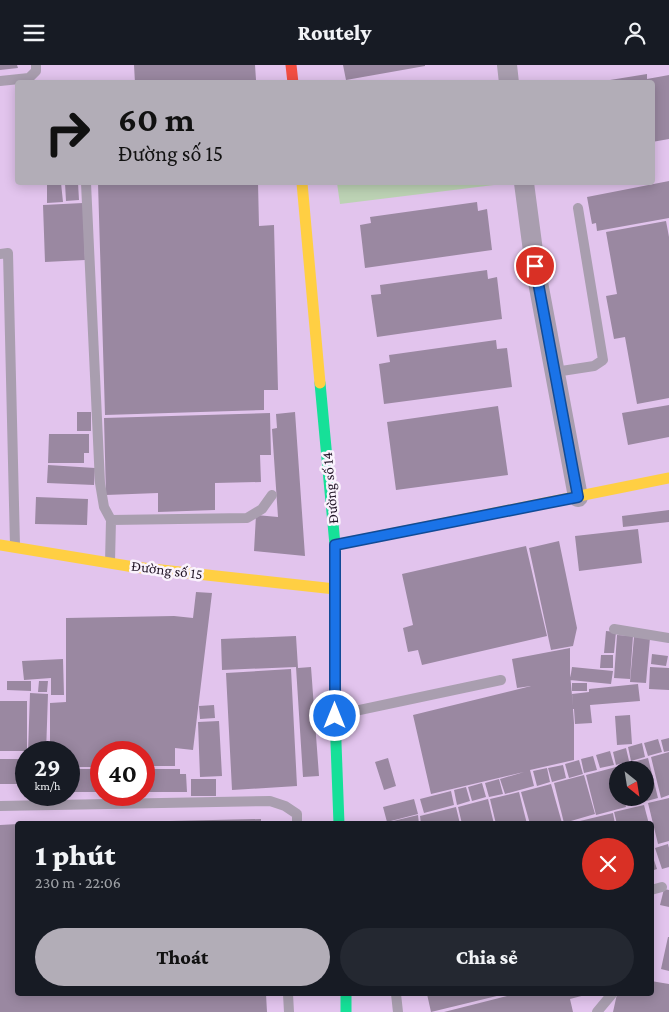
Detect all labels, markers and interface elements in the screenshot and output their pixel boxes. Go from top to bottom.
icon: menu [20,19,48,47]
icon: person [621,19,649,47]
text: Routely [298,20,371,45]
icon: right [35,100,100,165]
text: 60 m [118,100,195,139]
text: Đường số 15 [118,141,223,166]
pin [514,245,556,287]
icon: arrive [521,252,549,280]
street label: Đường số 14 [318,451,342,525]
street label: Đường số 15 [130,557,204,583]
position arrow [308,689,360,741]
speed limit sign: 40 [90,741,155,806]
text: 29 [34,754,61,781]
north arrow [609,761,654,806]
map controls [609,761,654,806]
text: km/h [35,779,60,793]
text: 1 phút [35,838,116,871]
button: close [582,838,634,890]
text: 230 m · 22:06 [35,874,121,891]
button: Thoát [35,928,330,986]
button: Chia sẻ [340,928,634,986]

